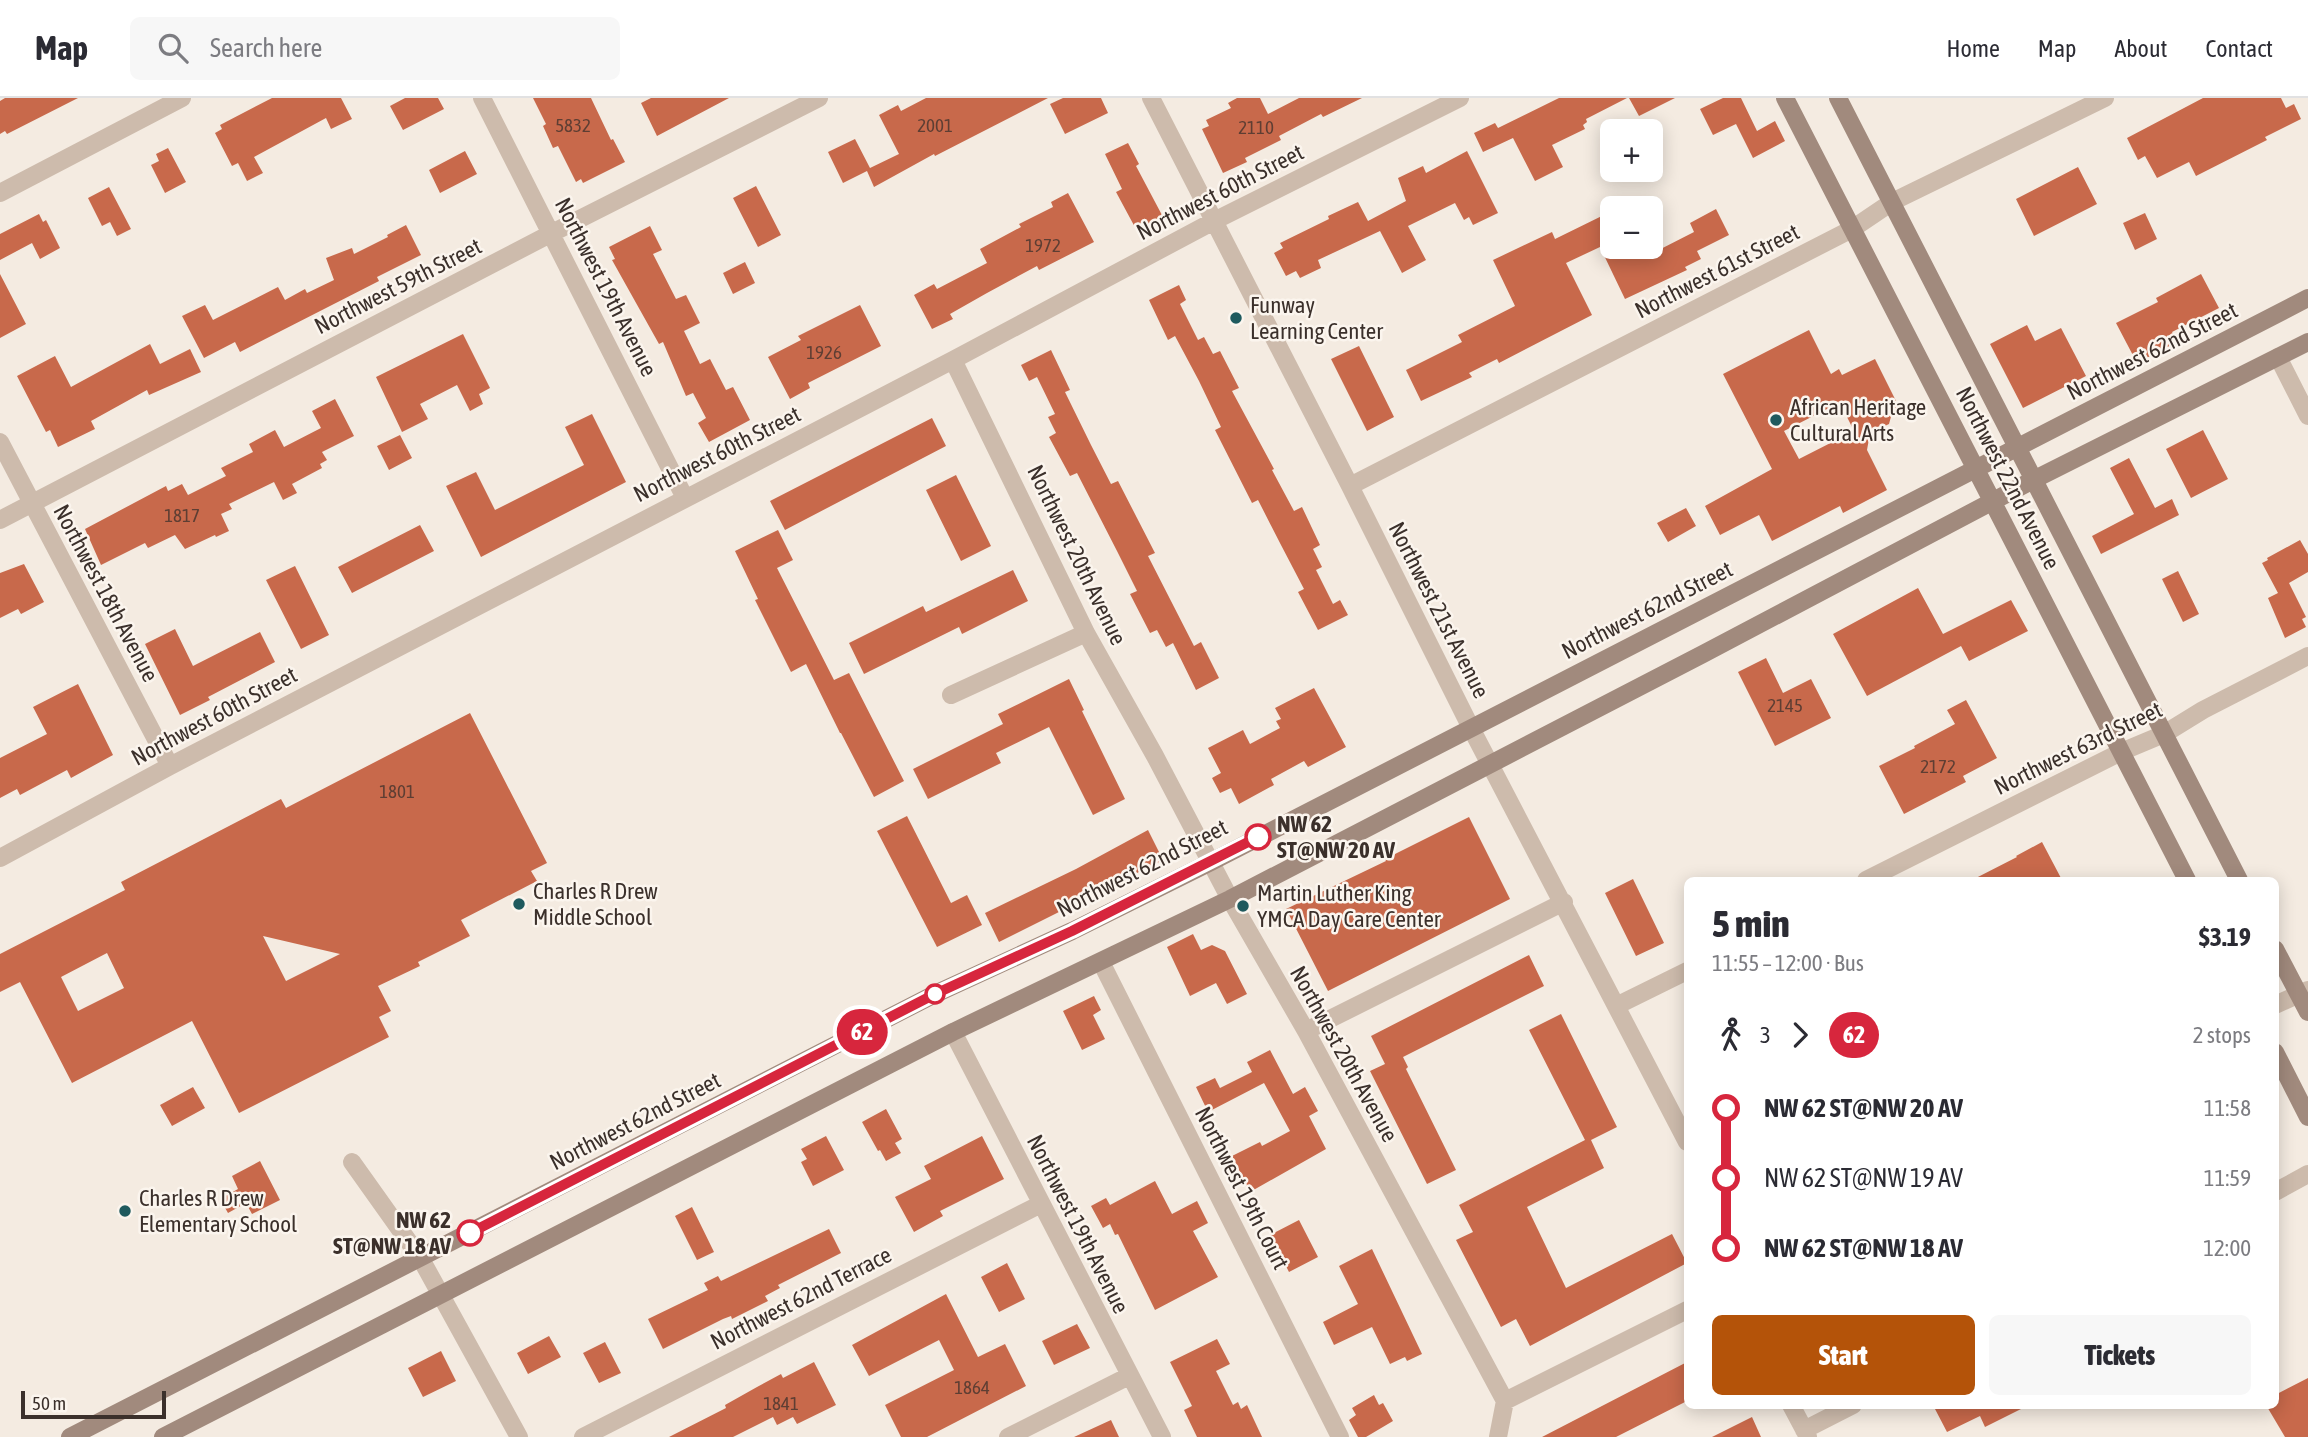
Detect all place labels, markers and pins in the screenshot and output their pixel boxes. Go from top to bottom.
place label: Funway Learning Center [1250,292,1384,344]
marker: Funway Learning Center [1228,310,1244,326]
place label: African Heritage Cultural Arts [1790,394,1926,446]
marker: African Heritage Cultural Arts [1768,412,1784,428]
place label: NW 62 ST@NW 20 AV [1277,811,1396,863]
marker: NW 62 ST@NW 20 AV [1245,824,1271,850]
place label: Charles R Drew Middle School [533,878,658,930]
place label: Martin Luther King YMCA Day Care Center [1257,880,1442,932]
marker: Charles R Drew Middle School [511,896,527,912]
marker: Martin Luther King YMCA Day Care Center [1235,898,1251,914]
unlabelled marker [925,984,945,1004]
place label: Charles R Drew Elementary School [139,1185,297,1237]
marker: Charles R Drew Elementary School [117,1203,133,1219]
place label: NW 62 ST@NW 18 AV [333,1207,452,1259]
marker: NW 62 ST@NW 18 AV [457,1220,483,1246]

